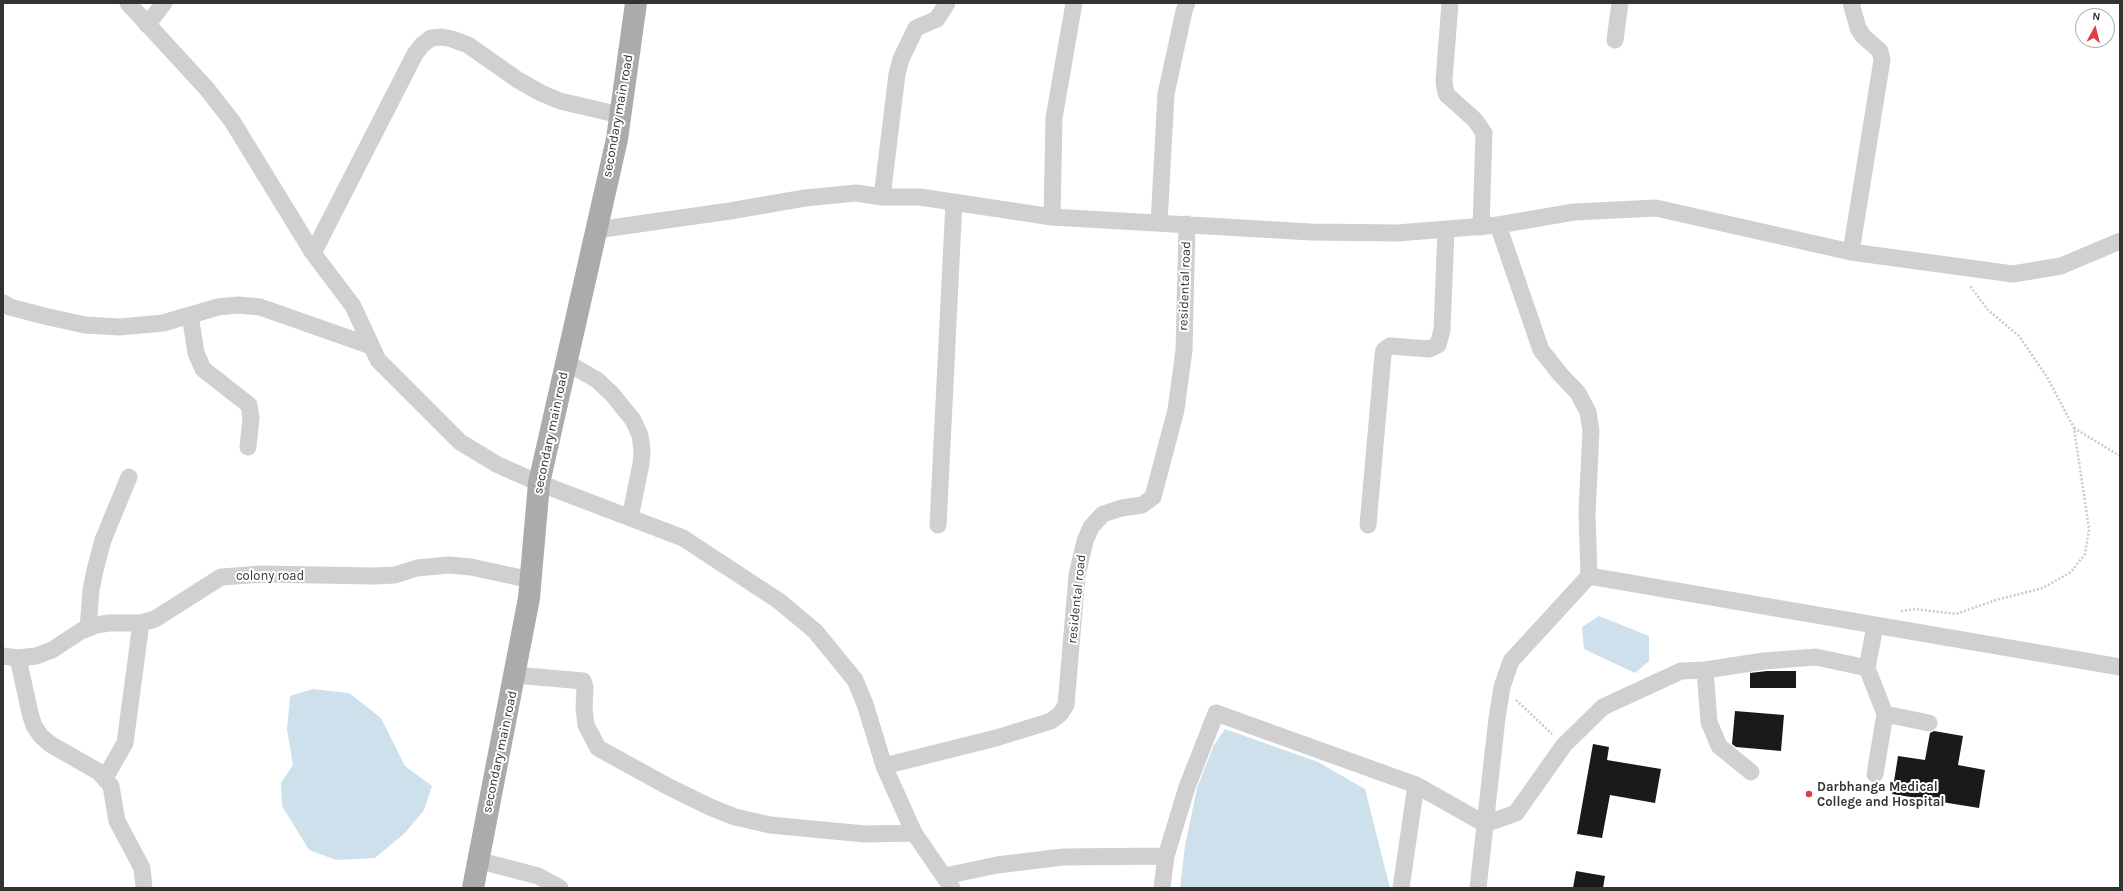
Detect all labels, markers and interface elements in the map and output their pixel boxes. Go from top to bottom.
north arrow [2075,8,2115,48]
text: N [2092,10,2101,24]
street label: secondary main road [599,53,637,179]
street label: residental road [1176,241,1194,331]
street label: secondary main road [530,370,572,496]
street label: residental road [1065,554,1089,644]
street label: colony road [236,568,304,584]
street label: secondary main road [479,689,521,815]
place label: Darbhanga Medical College and Hospital [1817,779,1944,810]
marker: Darbhanga Medical College and Hospital [1804,789,1814,799]

